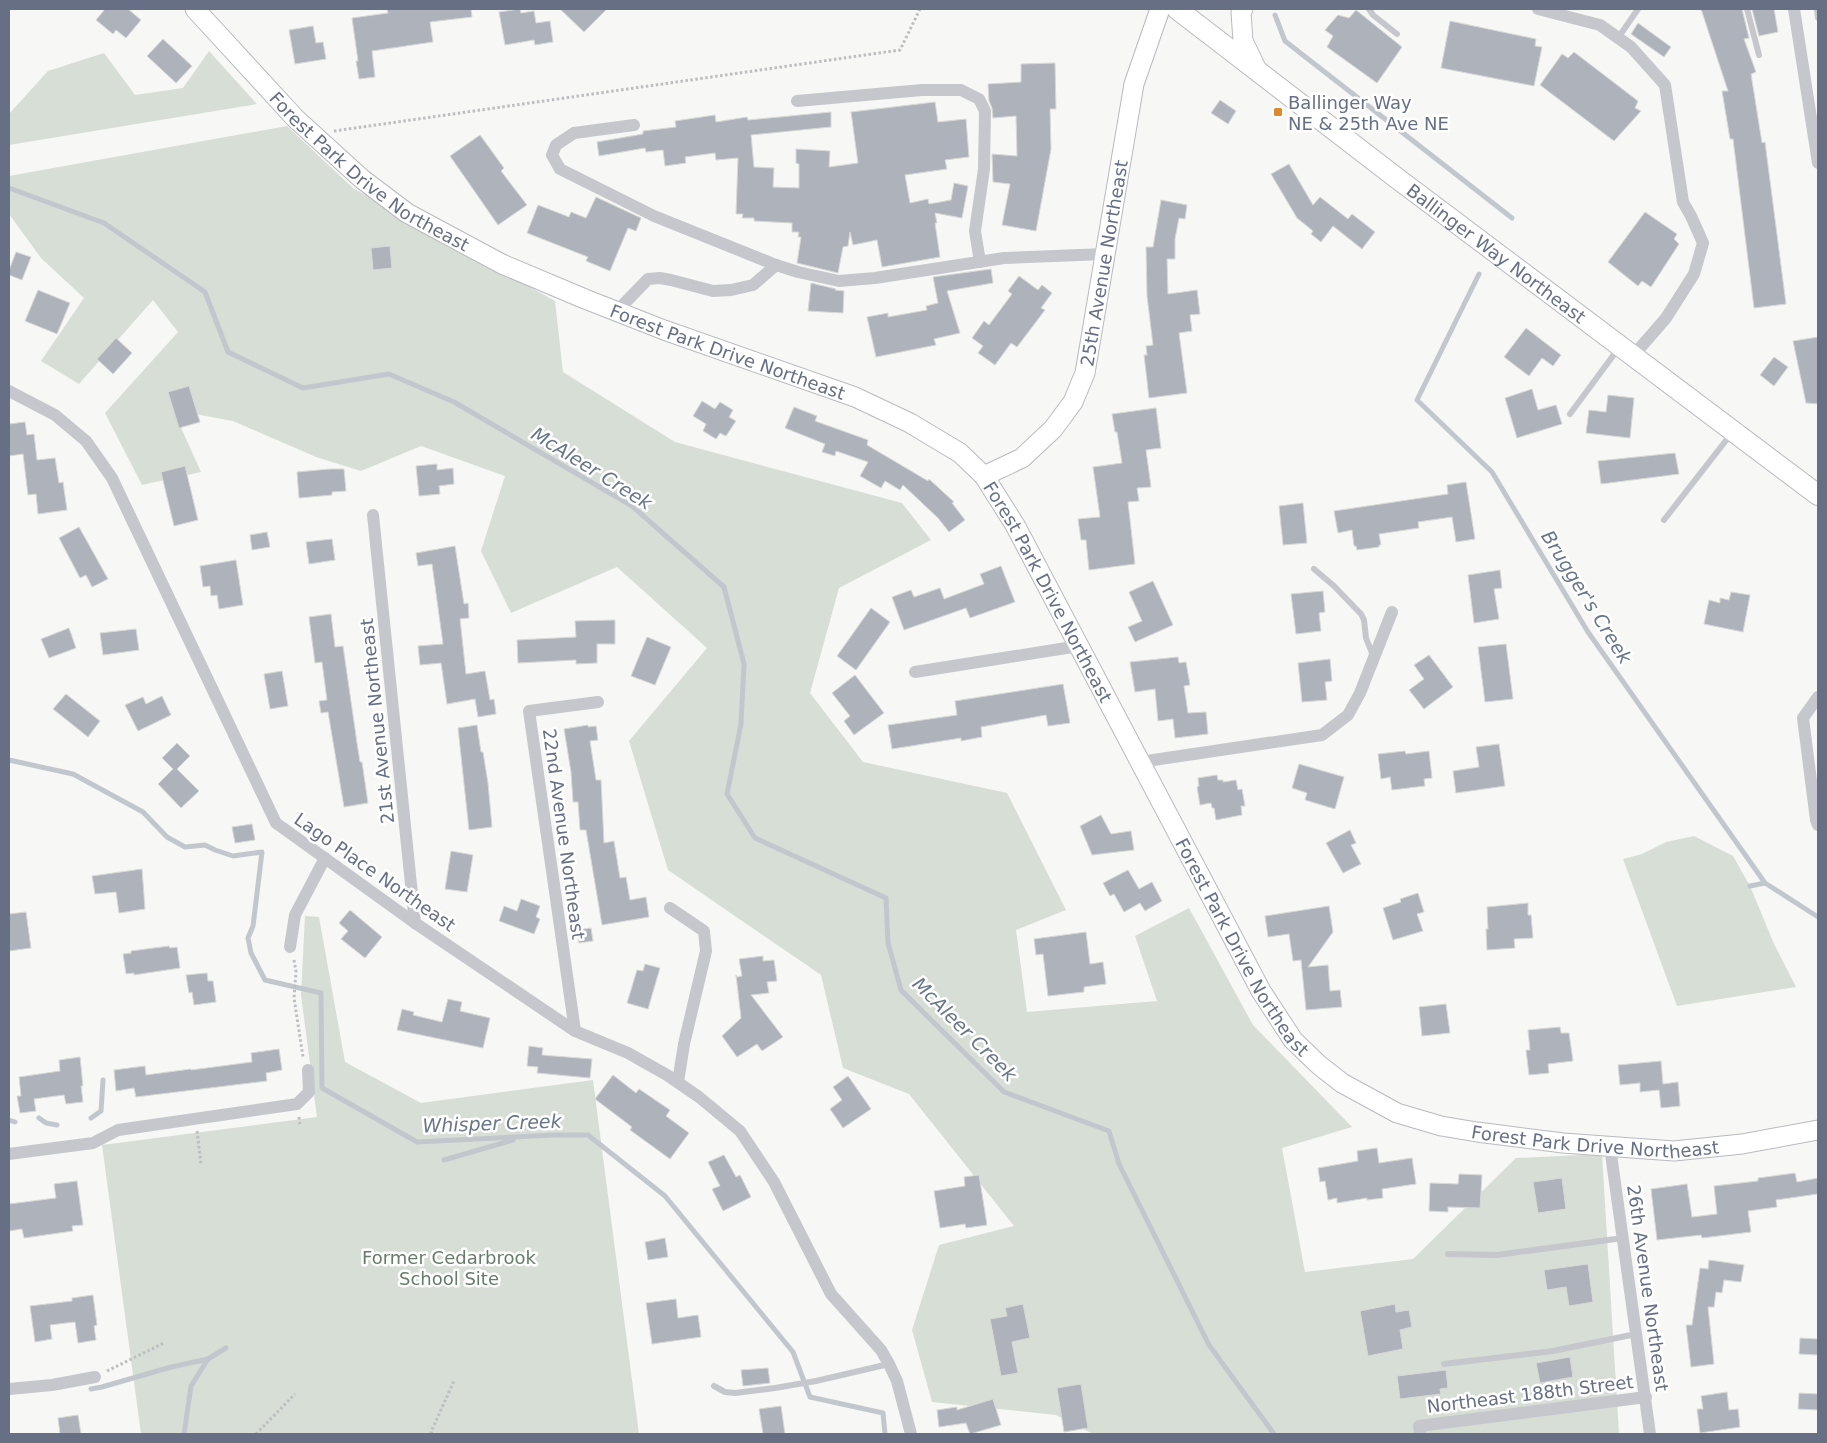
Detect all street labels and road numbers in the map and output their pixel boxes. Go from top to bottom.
street label: Forest Park Drive Northeast [266,87,473,255]
street label: 25th Avenue Northeast [1076,158,1131,368]
street label: Ballinger Way Northeast [1403,179,1590,327]
street label: Forest Park Drive Northeast [607,299,848,403]
street label: Forest Park Drive Northeast [980,477,1117,706]
street label: 21st Avenue Northeast [356,617,398,825]
street label: 22nd Avenue Northeast [539,727,589,941]
street label: Lago Place Northeast [290,808,460,936]
street label: Forest Park Drive Northeast [1172,834,1313,1060]
street label: Forest Park Drive Northeast [1470,1121,1720,1162]
street label: 26th Avenue Northeast [1623,1183,1673,1393]
street label: Northeast 188th Street [1426,1371,1634,1417]

